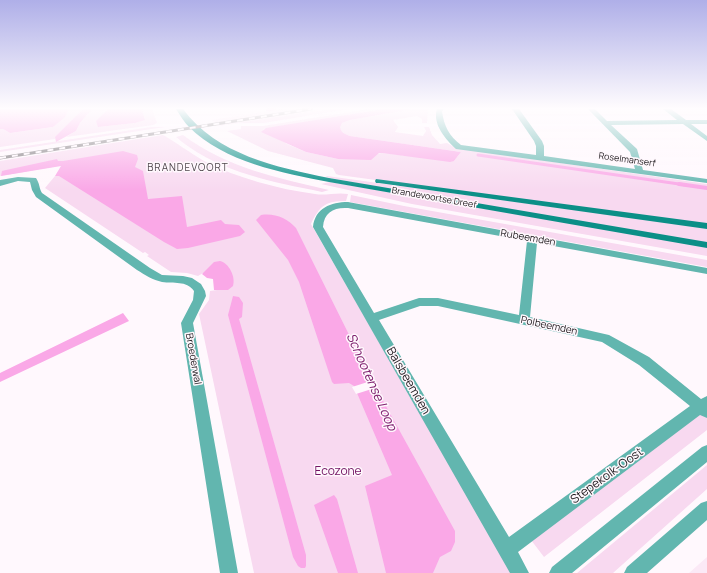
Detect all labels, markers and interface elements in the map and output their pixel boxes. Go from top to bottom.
street label: Roselmanserf [598,151,656,169]
district label: BRANDEVOORT [147,162,229,174]
street label: Brandevoortse Dreef [391,185,477,211]
street label: Rubeemden [500,227,556,249]
street label: Polbeemden [520,314,578,338]
water label: Schootense Loop [342,331,400,433]
street label: Broederwal [183,332,203,386]
street label: Balsbeemden [383,345,433,417]
street label: Stepekolk-Oost [568,445,646,507]
park label: Ecozone [314,465,362,479]

